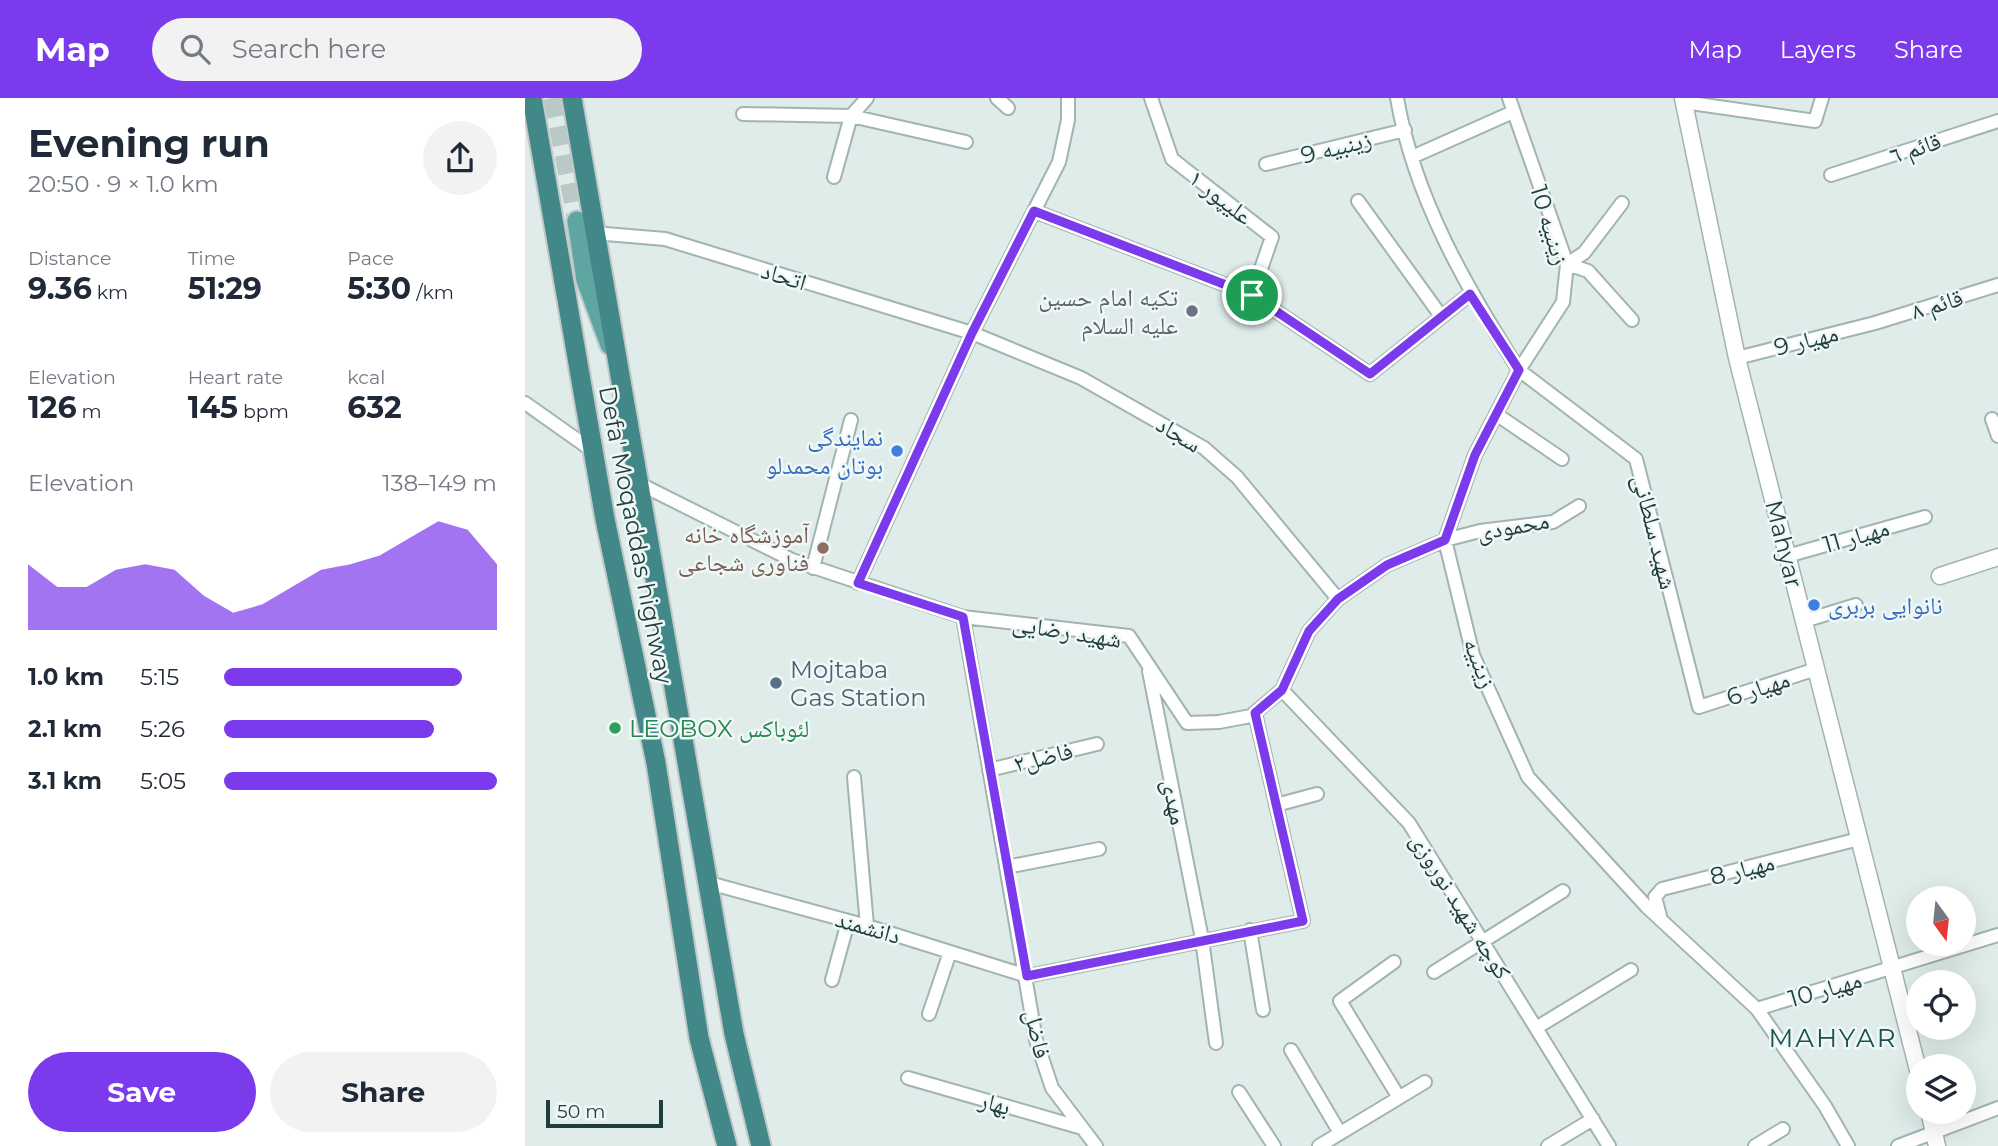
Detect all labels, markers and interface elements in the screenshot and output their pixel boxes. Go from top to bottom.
search box [152,18,642,81]
text: Map [35,29,110,69]
icon: search [176,30,214,68]
text: Search here [232,33,386,65]
text: Map [1688,35,1742,64]
text: Layers [1780,35,1856,64]
text: Share [1894,35,1963,64]
text: Evening run [28,120,270,167]
button: share [423,121,497,195]
street label: زینبیه 9 [1298,124,1374,170]
street label: قائم ٦ [1886,126,1945,172]
street label: علیپور ۱ [1183,163,1259,231]
text: 20:50 · 9 × 1.0 km [28,170,219,198]
street label: زینبیه 10 [1524,182,1576,268]
text: Distance [28,247,111,270]
text: Time [188,247,235,270]
text: Pace [347,247,394,270]
street label: اتحاد [758,255,810,297]
pin [1222,265,1282,325]
text: 9.36 [28,270,92,307]
text: 51:29 [188,270,262,307]
text: 5:30 [347,270,411,307]
icon: arrive [1233,276,1271,314]
text: km [92,281,128,304]
text: /km [411,281,454,304]
street label: قائم ٨ [1908,282,1967,327]
place label: تکیه امام حسین علیه السلام [1038,283,1178,342]
marker: تکیه امام حسین علیه السلام [1184,303,1200,319]
street label: مهیار 9 [1771,318,1841,362]
text: Elevation [28,366,116,389]
text: Heart rate [188,366,283,389]
text: kcal [347,366,385,389]
street label: Defa' Moqaddas highway [593,383,679,687]
text: 126 [28,389,77,426]
text: 145 [188,389,238,426]
text: 632 [347,389,402,426]
text: m [77,400,102,423]
text: bpm [238,400,289,423]
street label: سجاد [1151,409,1207,459]
place label: نمایندگی بوتان محمدلو [766,423,883,480]
marker: نمایندگی بوتان محمدلو [889,443,905,459]
text: Elevation [28,469,134,497]
text: 138–149 m [382,469,497,497]
street label: شهید سلطانی [1627,472,1683,592]
street label: Mahyar [1759,497,1809,591]
street label: محمودی [1475,505,1551,547]
street label: مهیار 11 [1819,513,1893,559]
place label: آموزشگاه خانه فناوری شجاعی [678,520,810,577]
marker: آموزشگاه خانه فناوری شجاعی [815,540,831,556]
place label: نانوایی بربری [1828,591,1943,620]
marker: نانوایی بربری [1806,597,1822,613]
street label: شهید رضایی [1010,608,1124,654]
street label: زینبیه [1457,634,1503,692]
place label: Mojtaba Gas Station [790,655,926,712]
text: 1.0 km [28,663,104,691]
text: 5:15 [140,663,179,691]
street label: مهیار 6 [1723,664,1793,712]
marker: Mojtaba Gas Station [768,675,784,691]
place label: LEOBOX لئوباکس [629,714,809,743]
text: 2.1 km [28,715,102,743]
text: 5:26 [140,715,185,743]
marker: LEOBOX لئوباکس [607,720,623,736]
street label: فاضل۲ [1010,736,1076,778]
text: 3.1 km [28,767,102,795]
text: 5:05 [140,767,186,795]
street label: مهدی [1156,777,1194,827]
street label: کوچه شهید نوروزی [1404,827,1518,985]
street label: مهیار 8 [1707,847,1777,891]
north arrow [1906,886,1976,956]
map controls [1906,886,1976,1124]
street label: دانشمند [832,904,904,950]
street label: مهیار 10 [1785,965,1865,1013]
button: locate [1906,970,1976,1040]
street label: فاضل [1019,1007,1057,1061]
district label: MAHYAR [1769,1022,1897,1054]
button: Save [28,1052,256,1132]
button: Share [270,1052,497,1132]
button: layers [1906,1054,1976,1124]
street label: بهار [975,1085,1014,1121]
scale bar [546,1097,663,1129]
text: 50 m [557,1100,605,1123]

